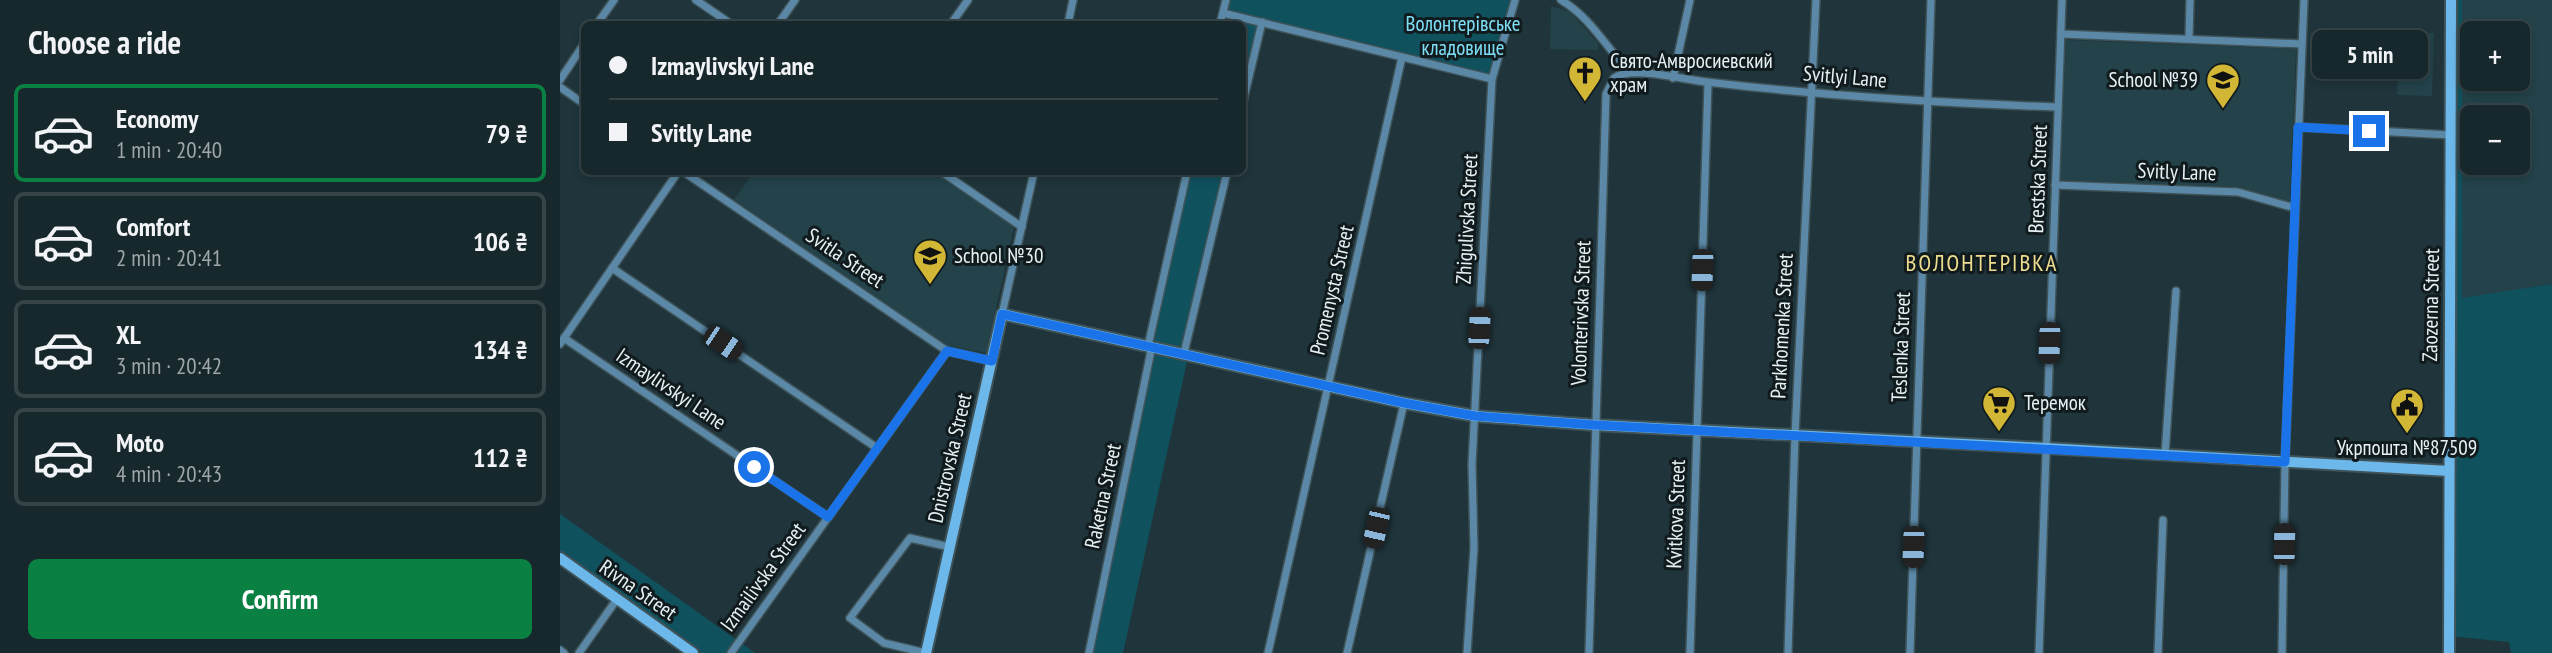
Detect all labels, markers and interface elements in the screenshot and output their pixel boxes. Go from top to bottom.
park label: Волонтерівське кладовище [1405,10,1521,61]
text: Choose a ride [28,21,181,63]
map controls [2460,21,2530,175]
button: + [2460,21,2530,91]
callout: 5 min [2311,30,2427,78]
text: 5 min [2347,40,2393,69]
place label: Свято-Амвросиевский храм [1610,47,1773,98]
text: Izmaylivskyi Lane [651,49,814,82]
church icon: Свято-Амвросиевский храм [1566,54,1604,103]
street label: Svitlyi Lane [1802,59,1888,94]
school or university icon: School №39 [2204,61,2242,110]
place label: School №39 [2109,66,2198,93]
icon: car [32,102,95,165]
text: Economy [116,102,198,135]
button: − [2460,105,2530,175]
route end [2353,115,2385,147]
text: Svitly Lane [651,116,752,149]
text: 79 ₴ [485,117,528,150]
street label: Brestska Street [2022,124,2053,234]
text: 1 min · 20:40 [116,135,222,164]
street label: Zhigulivska Street [1450,153,1483,285]
street label: Svitly Lane [2137,157,2217,186]
icon: car [32,210,95,273]
text: Comfort [116,210,190,243]
street label: Svitla Street [801,222,890,294]
street label: Promenysta Street [1303,222,1360,357]
text: 106 ₴ [473,225,528,258]
school or university icon: School №30 [911,237,949,286]
street label: Volonterivska Street [1564,240,1597,387]
place label: School №30 [954,242,1043,269]
text: 2 min · 20:41 [116,243,222,272]
district label: ВОЛОНТЕРІВКА [1906,248,2058,277]
street label: Zaozerna Street [2416,248,2445,362]
car [1691,249,1714,291]
street label: Parkhomenka Street [1764,252,1799,399]
street label: Teslenka Street [1885,291,1916,403]
car [1468,306,1491,350]
icon: car [32,318,95,381]
text: XL [116,318,141,351]
car [2038,322,2061,364]
car [700,323,747,363]
text: 134 ₴ [473,333,528,366]
street label: Izmaylivskyi Lane [611,342,731,435]
text: 3 min · 20:42 [116,351,222,380]
supermarket icon: Теремок [1980,384,2018,433]
public building icon: Укрпошта №87509 [2388,386,2426,435]
place label: Теремок [2024,389,2086,416]
street label: Dnistrovska Street [922,390,978,525]
icon: car [32,426,95,489]
text: Moto [116,426,164,459]
place label: Укрпошта №87509 [2337,434,2477,461]
text: 112 ₴ [473,441,528,474]
street label: Raketna Street [1078,441,1127,551]
route start [738,451,770,483]
text: 4 min · 20:43 [116,459,222,488]
street label: Kvitkova Street [1660,459,1691,569]
car [1362,505,1391,551]
street label: Izmailivska Street [714,517,811,637]
car [2274,523,2295,565]
car [1902,526,1925,568]
street label: Rivna Street [594,553,682,626]
button: Confirm [28,559,532,639]

